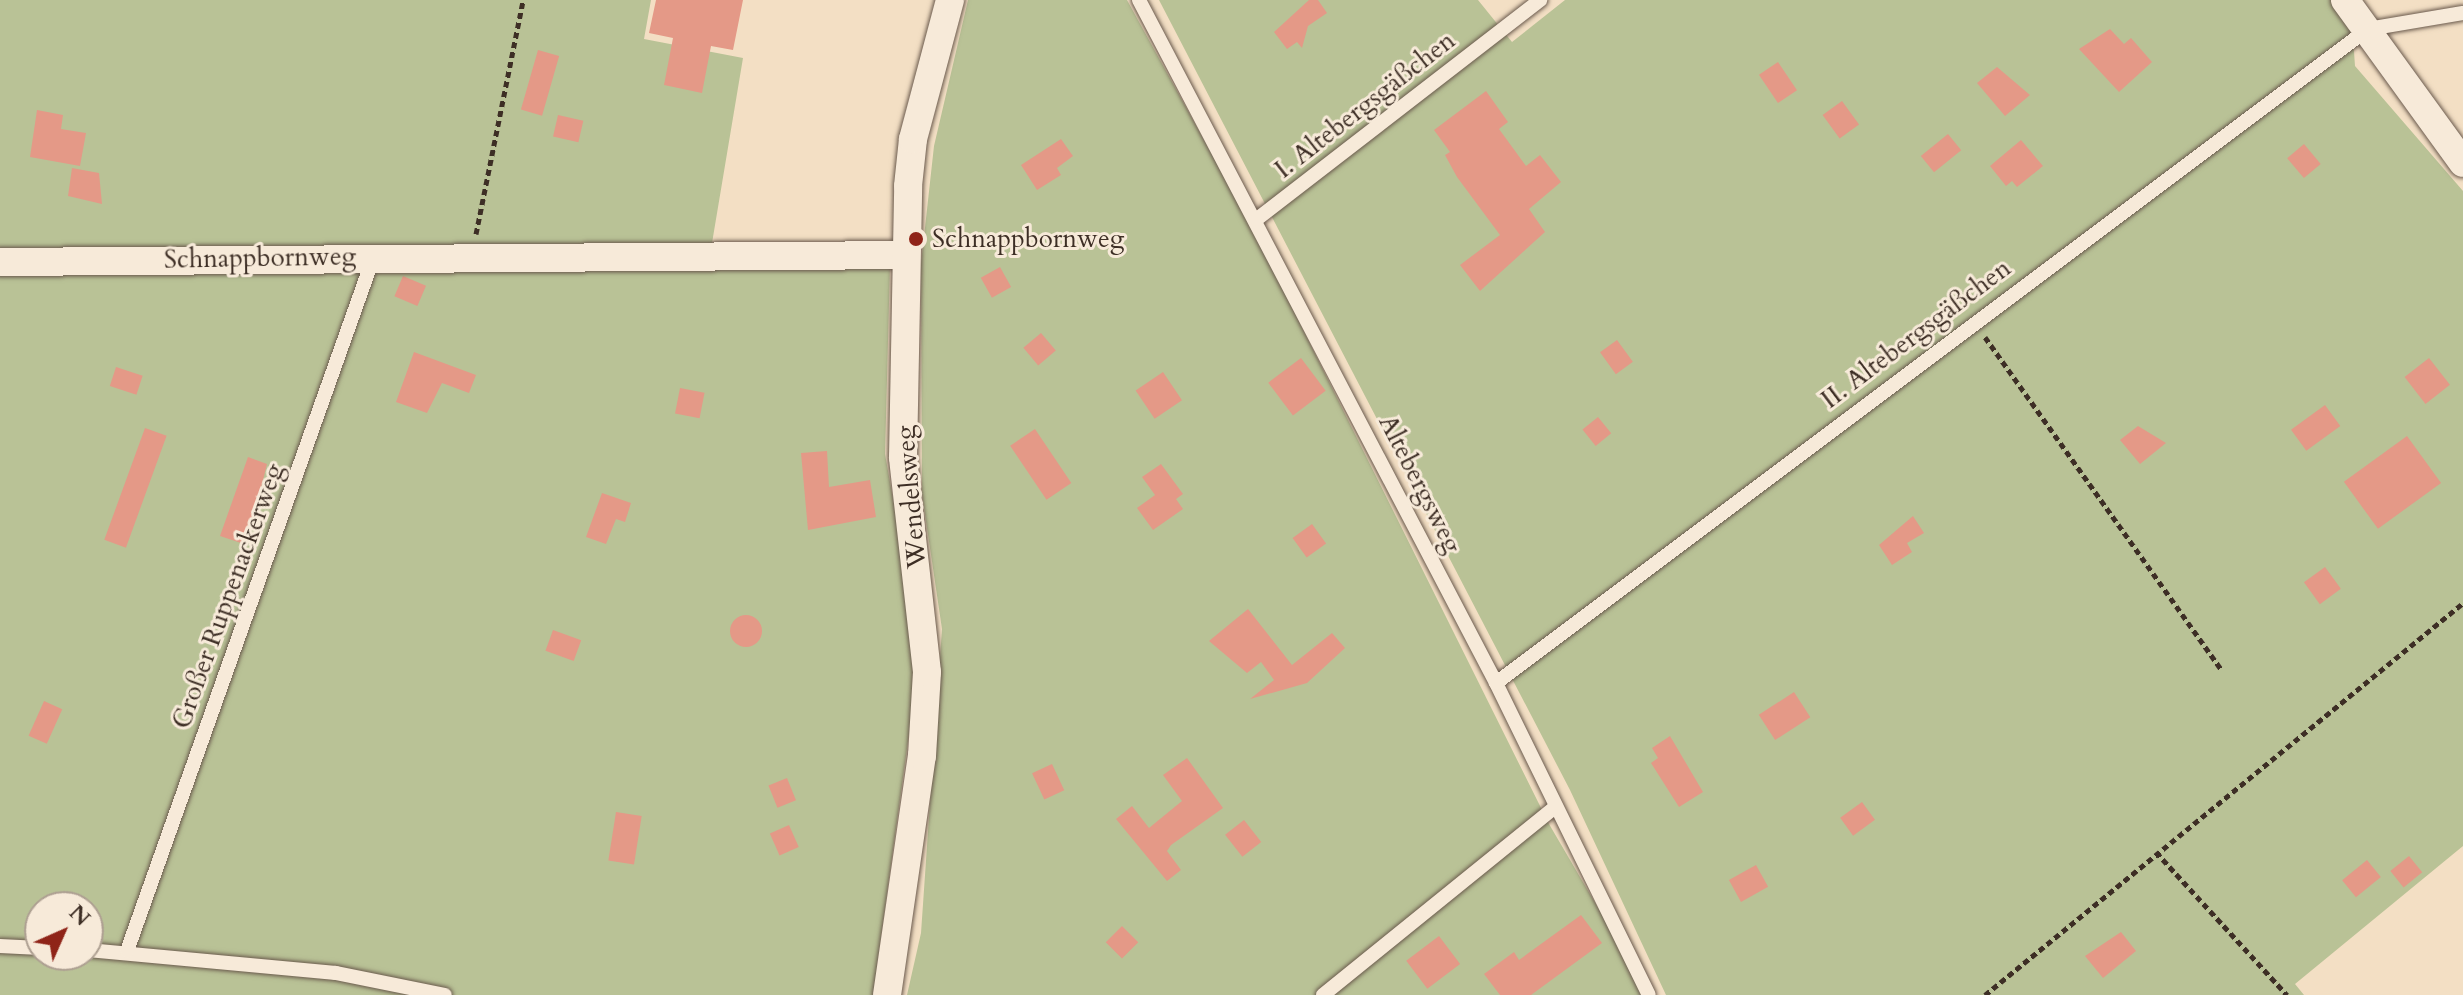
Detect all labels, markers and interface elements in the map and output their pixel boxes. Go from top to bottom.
street label: I. Altebergsgäßchen [1269,25,1461,185]
place label: Schnappbornweg [932,223,1124,255]
marker: Schnappbornweg [907,230,925,248]
street label: Schnappbornweg [164,241,356,275]
street label: II. Altebergsgäßchen [1815,253,2017,415]
street label: Altebergsweg [1372,410,1468,558]
street label: Wendelsweg [889,424,933,570]
street label: Großer Ruppenackerweg [165,459,291,733]
north arrow [24,891,104,971]
text: N [62,898,97,933]

